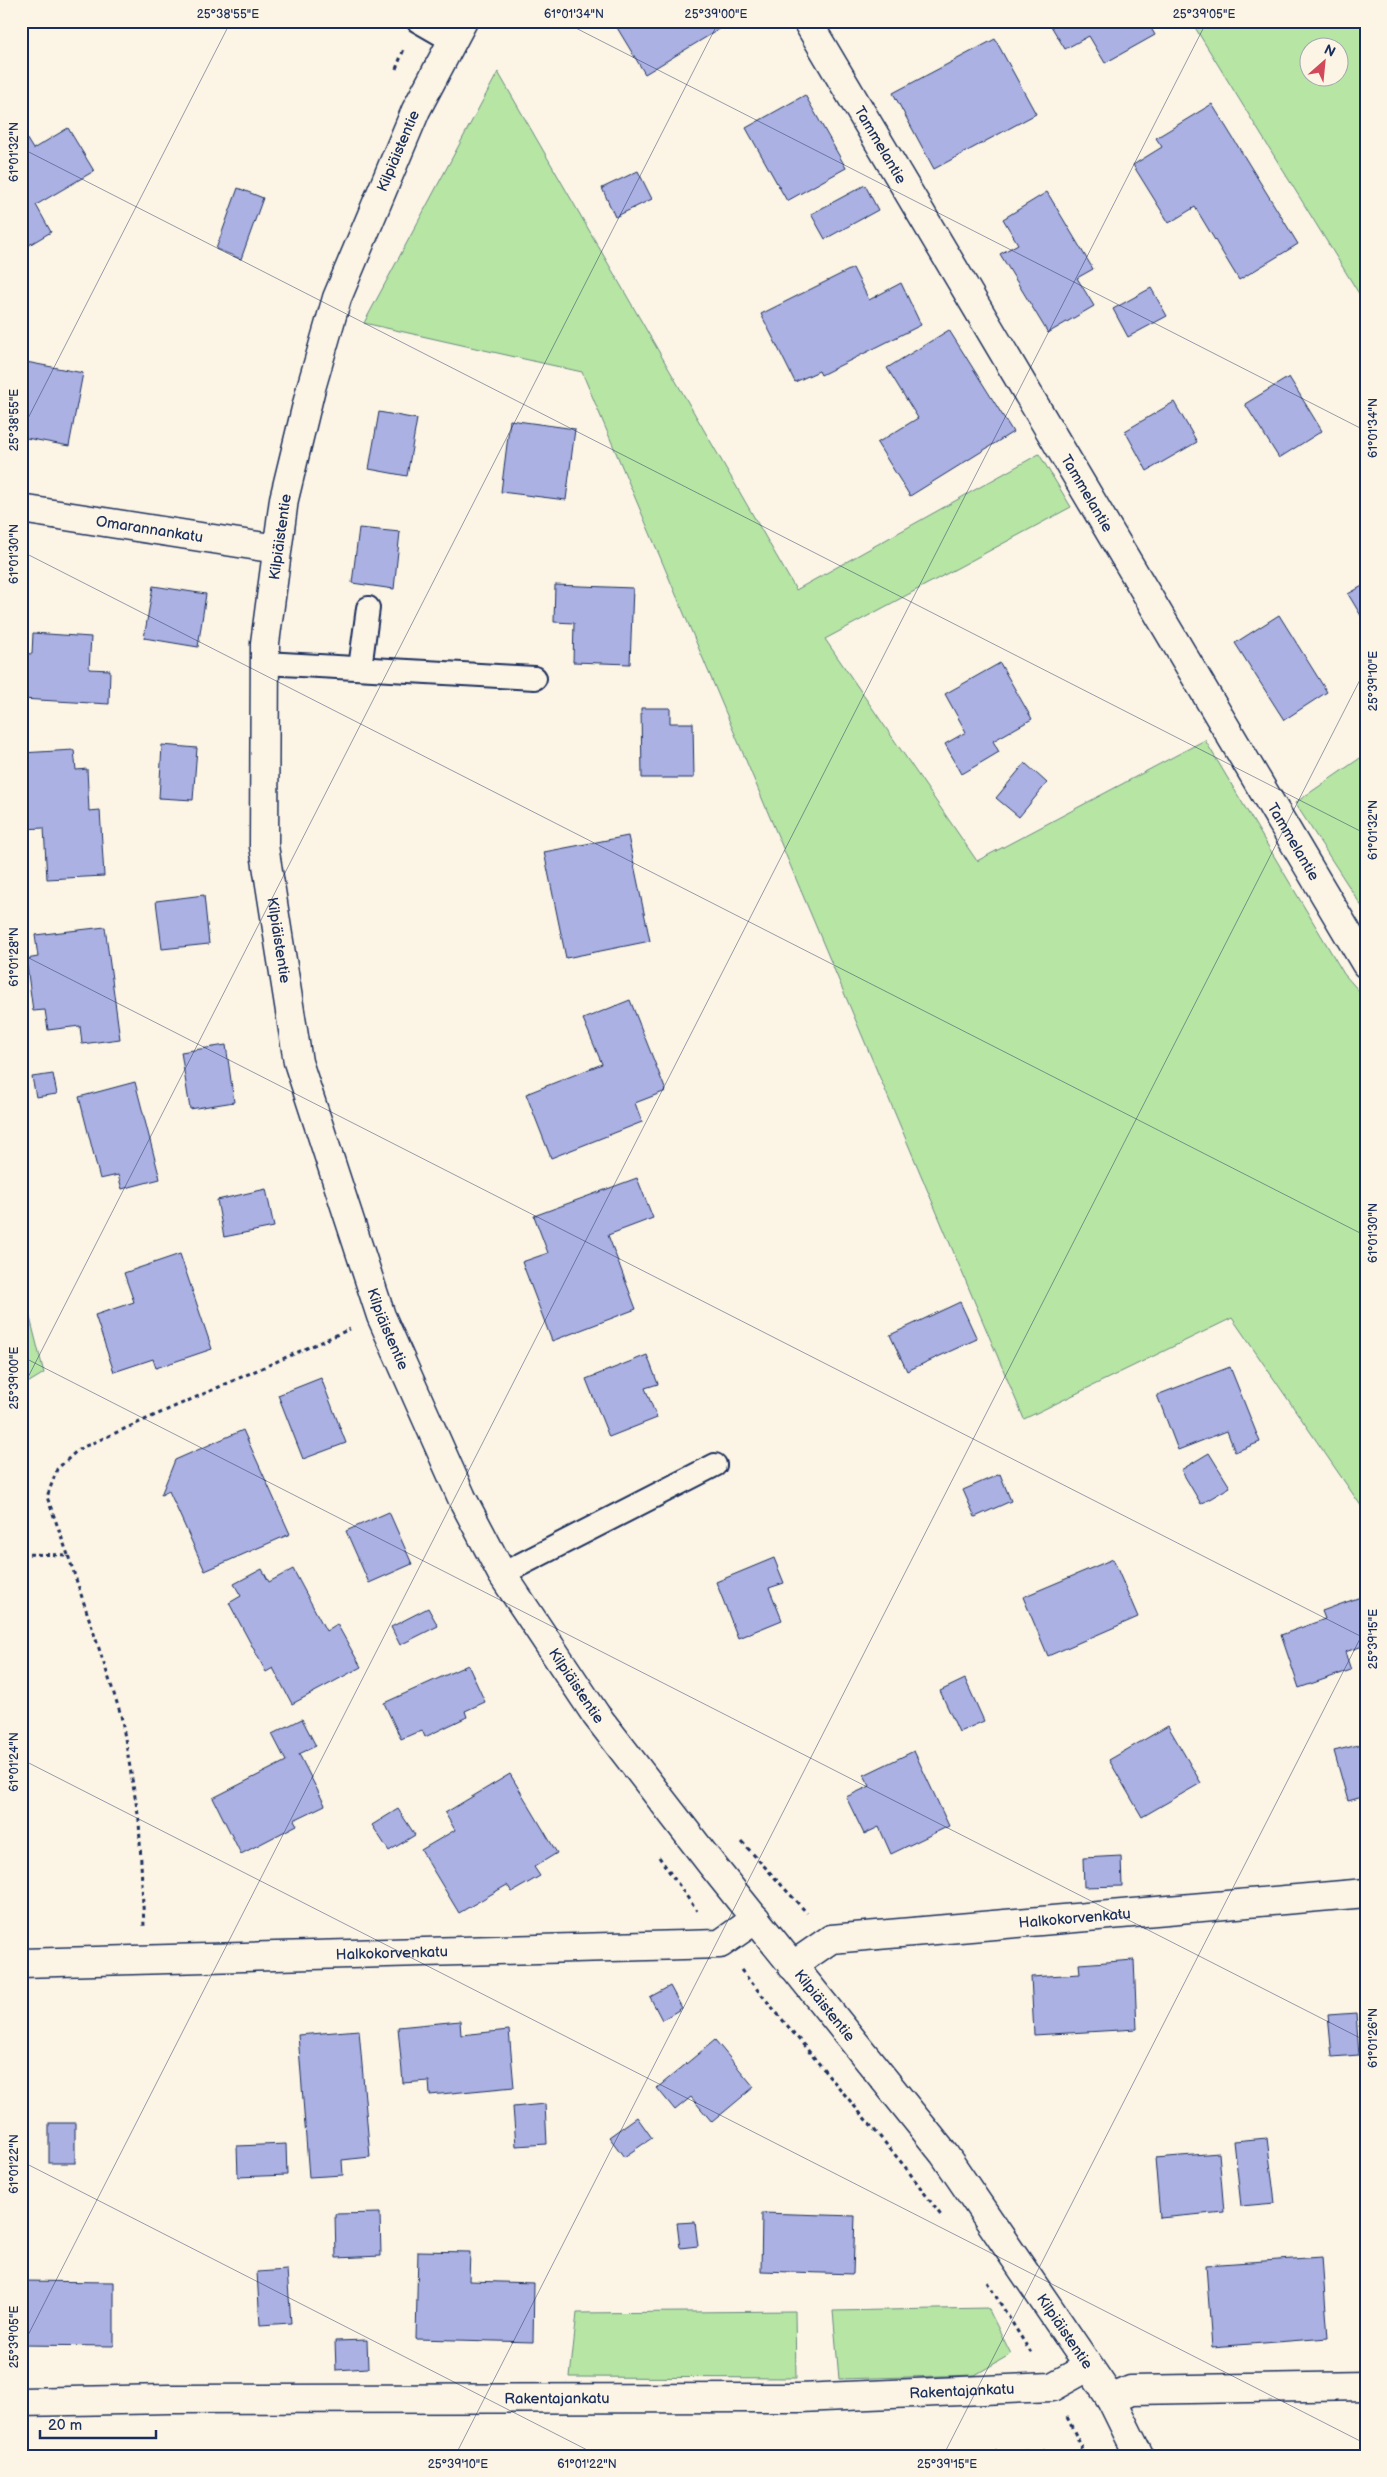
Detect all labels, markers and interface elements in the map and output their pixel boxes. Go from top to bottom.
text: 25°38'55"E [197,7,259,22]
text: 61°01'34"N [544,7,604,22]
text: 25°39'00"E [685,7,748,22]
text: 25°39'05"E [1173,7,1235,22]
north arrow [1300,38,1350,88]
text: N [1321,41,1338,61]
street label: Tammelantie [850,103,910,187]
street label: Kilpiäistentie [373,107,424,195]
text: 61°01'32"N [7,122,22,182]
text: 25°38'55"E [7,389,22,451]
text: 61°01'34"N [1366,398,1381,458]
street label: Tammelantie [1056,451,1117,536]
street label: Kilpiäistentie [265,493,296,581]
street label: Omarannankatu [94,512,204,547]
text: 61°01'30"N [7,524,22,584]
text: 25°39'10"E [1366,651,1381,711]
street label: Tammelantie [1263,800,1323,884]
text: 61°01'32"N [1366,800,1381,860]
street label: Kilpiäistentie [262,896,294,985]
text: 61°01'28"N [7,927,22,987]
text: 61°01'30"N [1366,1203,1381,1263]
street label: Kilpiäistentie [362,1286,413,1373]
text: 25°39'00"E [7,1346,22,1409]
text: 25°39'15"E [1366,1609,1381,1669]
street label: Kilpiäistentie [544,1645,608,1728]
text: 61°01'24"N [7,1732,22,1792]
street label: Halkokorvenkatu [1018,1904,1132,1933]
street label: Halkokorvenkatu [335,1942,448,1964]
street label: Kilpiäistentie [790,1966,859,2046]
text: 61°01'26"N [1366,2008,1381,2068]
text: 61°01'22"N [7,2134,22,2194]
street label: Kilpiäistentie [1032,2290,1097,2373]
text: 25°39'05"E [7,2306,22,2368]
street label: Rakentajankatu [909,2380,1015,2403]
street label: Rakentajankatu [504,2389,610,2408]
scale bar [40,2407,156,2439]
text: 20 m [48,2416,82,2435]
text: 25°39'10"E [428,2457,488,2472]
text: 61°01'22"N [557,2457,617,2472]
text: 25°39'15"E [917,2457,977,2472]

